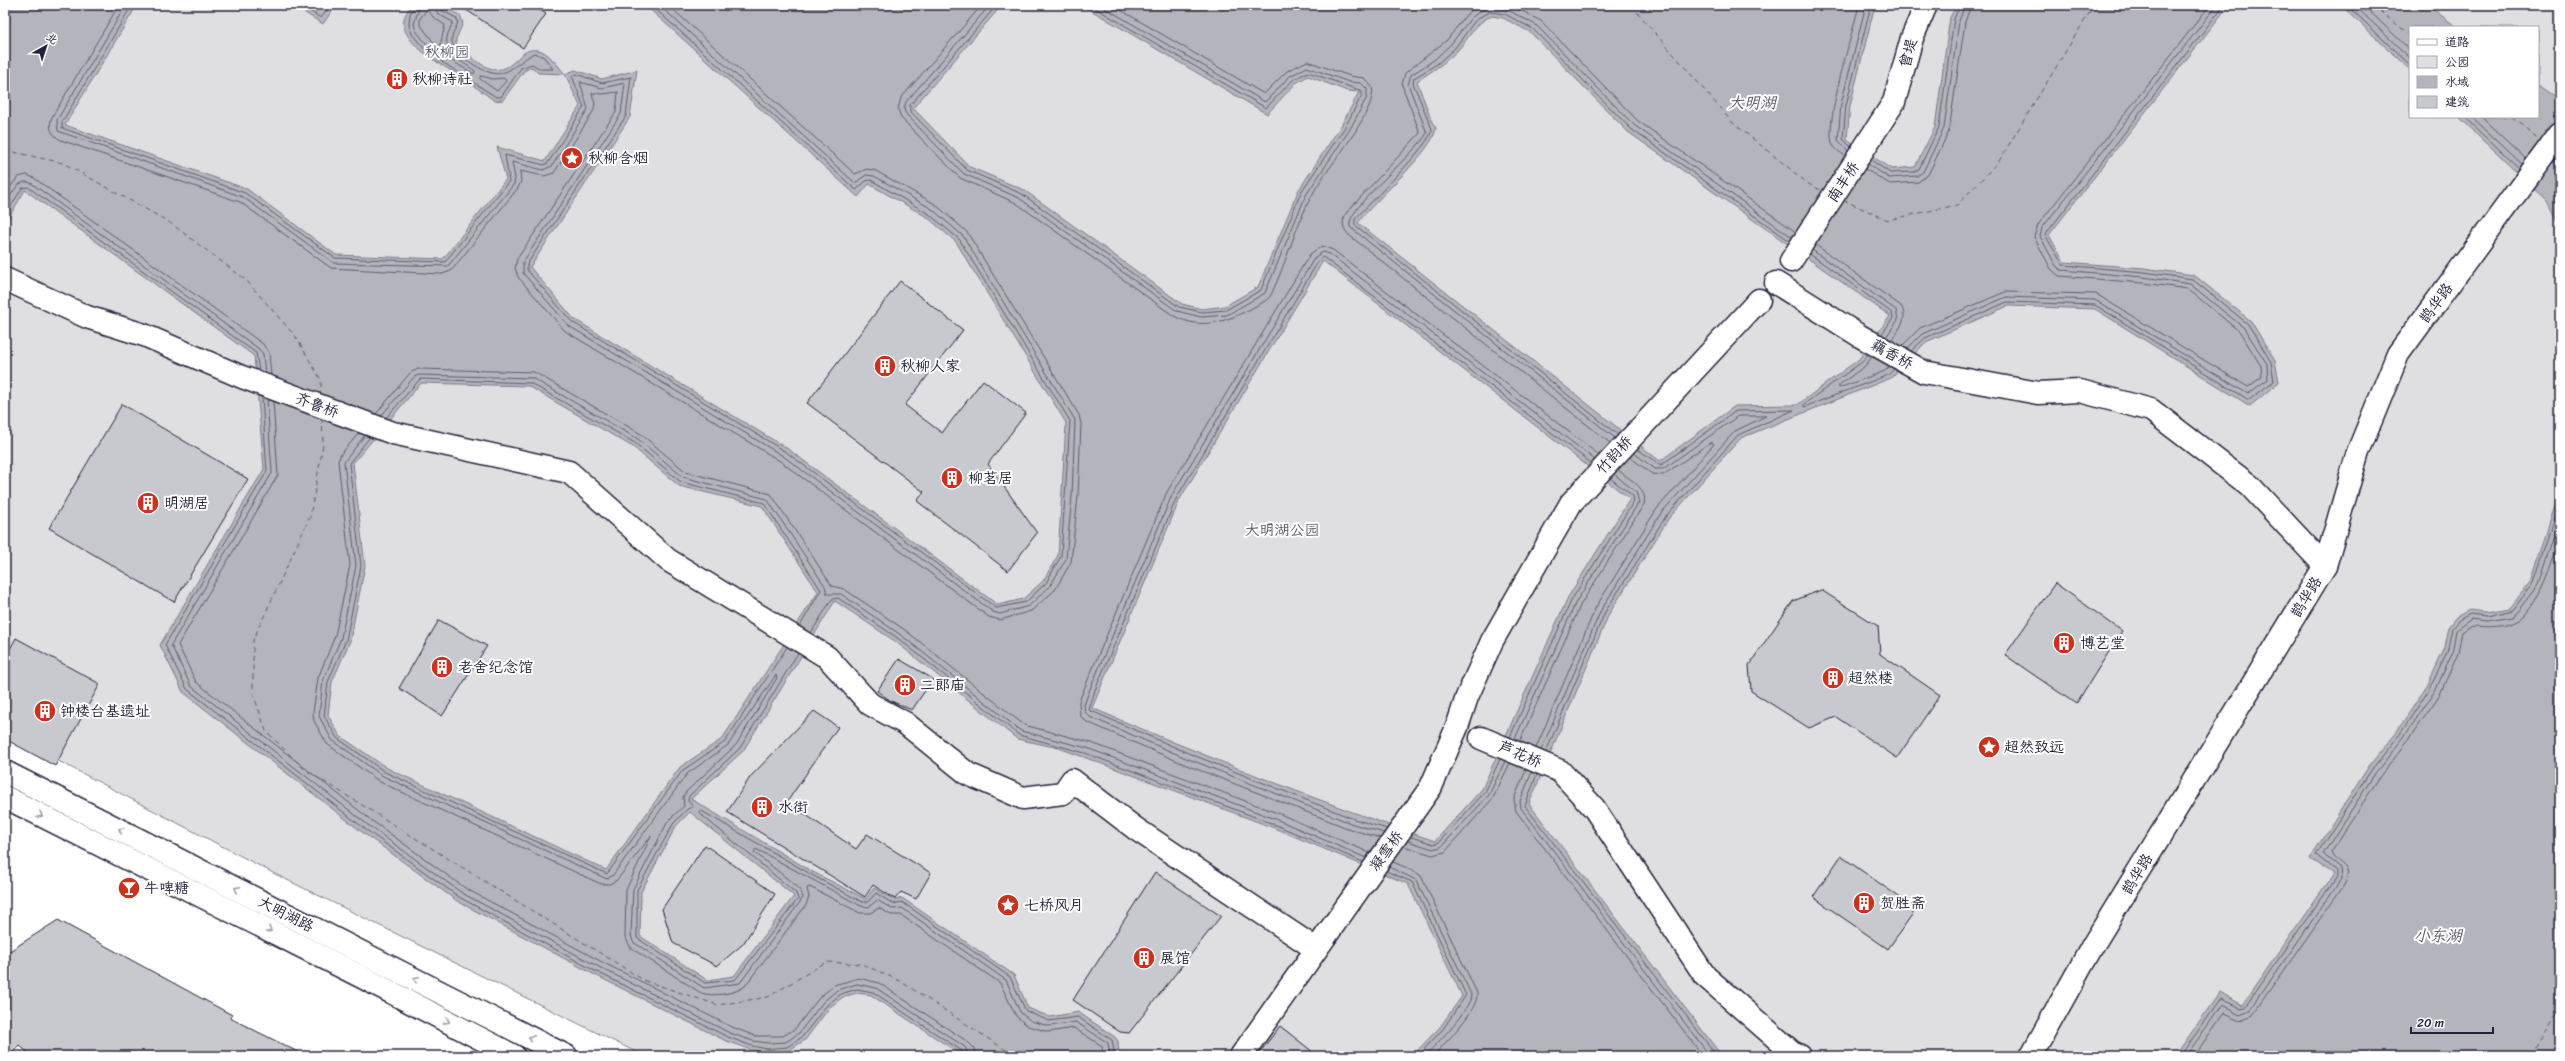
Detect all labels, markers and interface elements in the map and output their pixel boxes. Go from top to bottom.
north arrow [26,26,66,66]
legend [2409,26,2539,118]
text: 北 [42,28,62,49]
text: 道路 [2445,31,2469,53]
street label: 曾堤 [1891,35,1925,71]
park label: 秋柳园 [424,39,470,65]
text: 公园 [2445,51,2469,73]
building icon: 秋柳诗社 [384,66,410,92]
place label: 秋柳诗社 [412,66,472,92]
text: 水域 [2445,71,2469,93]
water label: 大明湖 [1728,88,1778,117]
text: 建筑 [2445,91,2469,113]
place icon: 秋柳含烟 [559,145,585,171]
place label: 秋柳含烟 [588,145,648,171]
street label: 南丰桥 [1820,156,1866,208]
street label: 鹊华路 [2412,277,2460,329]
street label: 藕香桥 [1866,332,1918,376]
building icon: 秋柳人家 [872,353,898,379]
place label: 秋柳人家 [900,353,960,379]
street label: 齐鲁桥 [291,385,343,425]
street label: 竹韵桥 [1589,430,1639,480]
building icon: 柳茗居 [939,465,965,491]
place label: 柳茗居 [968,465,1013,491]
building icon: 明湖居 [135,490,161,516]
place label: 明湖居 [164,490,209,516]
park label: 大明湖公园 [1244,517,1320,543]
street label: 鹊华路 [2283,571,2329,623]
building icon: 博艺堂 [2051,630,2077,656]
place label: 博艺堂 [2080,630,2125,656]
building icon: 老舍纪念馆 [429,654,455,680]
place label: 老舍纪念馆 [458,654,533,680]
building icon: 超然楼 [1820,665,1846,691]
place label: 超然楼 [1848,665,1893,691]
building icon: 二郎庙 [892,672,918,698]
place label: 二郎庙 [920,672,965,698]
building icon: 钟楼台基遗址 [32,698,58,724]
place label: 钟楼台基遗址 [60,698,150,724]
street label: 芦花桥 [1494,733,1546,775]
place icon: 超然致远 [1976,734,2002,760]
place label: 超然致远 [2004,734,2064,760]
building icon: 水街 [749,794,775,820]
place label: 水街 [778,794,808,820]
one-way arrow [36,810,43,818]
street label: 凝雪桥 [1362,825,1410,877]
one-way arrow [118,828,125,835]
street label: 鹊华路 [2114,848,2160,900]
bar icon: 牛啤糖 [116,875,142,901]
place label: 牛啤糖 [144,875,189,901]
one-way arrow [234,886,241,894]
street label: 大明湖路 [253,889,319,939]
building icon: 贺胜斋 [1851,890,1877,916]
place label: 贺胜斋 [1880,890,1925,916]
place icon: 七桥风月 [995,892,1021,918]
place label: 七桥风月 [1024,892,1084,918]
water label: 小东湖 [2414,921,2464,950]
one-way arrow [264,925,272,933]
building icon: 展馆 [1131,945,1157,971]
place label: 展馆 [1160,945,1190,971]
one-way arrow [412,977,420,984]
scale bar [2411,1009,2493,1035]
text: 20 m [2417,1012,2444,1034]
one-way arrow [442,1016,450,1024]
one-way arrow [528,1036,536,1043]

